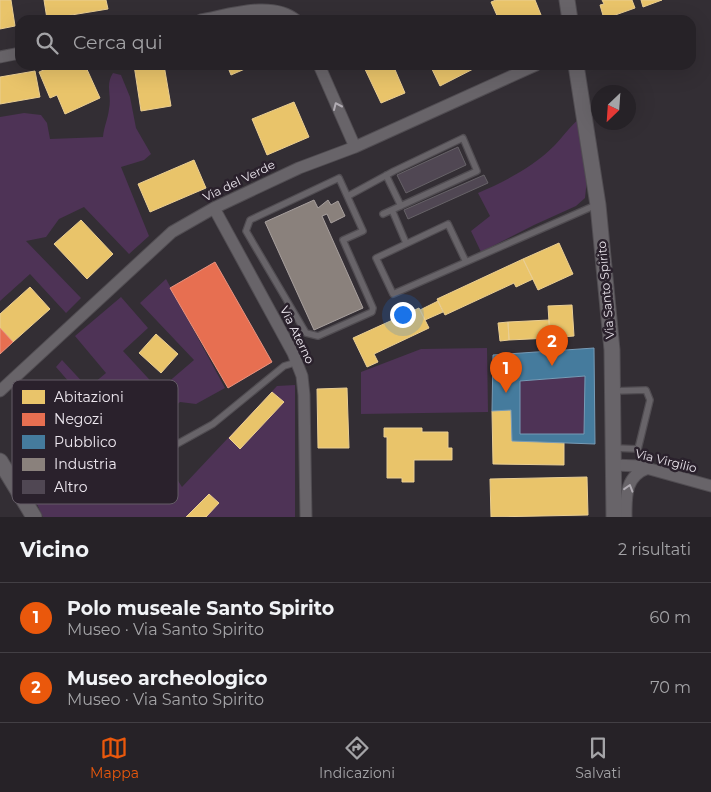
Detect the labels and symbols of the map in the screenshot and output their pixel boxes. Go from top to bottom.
north arrow [591,85,636,130]
one-way arrow [333,102,344,111]
street label: Via del Verde [200,157,277,204]
street label: Via Santo Spirito [594,240,617,340]
your location [390,302,416,328]
street label: Via Aterno [277,303,318,366]
pin: 2 [536,325,568,366]
pin: 1 [490,352,522,393]
legend [12,380,178,504]
text: Abitazioni [54,388,124,406]
text: Negozi [54,410,103,428]
text: Pubblico [54,433,117,451]
street label: Via Virgilio [634,446,699,475]
text: Industria [54,455,117,473]
text: Altro [54,478,88,496]
one-way arrow [623,484,633,493]

